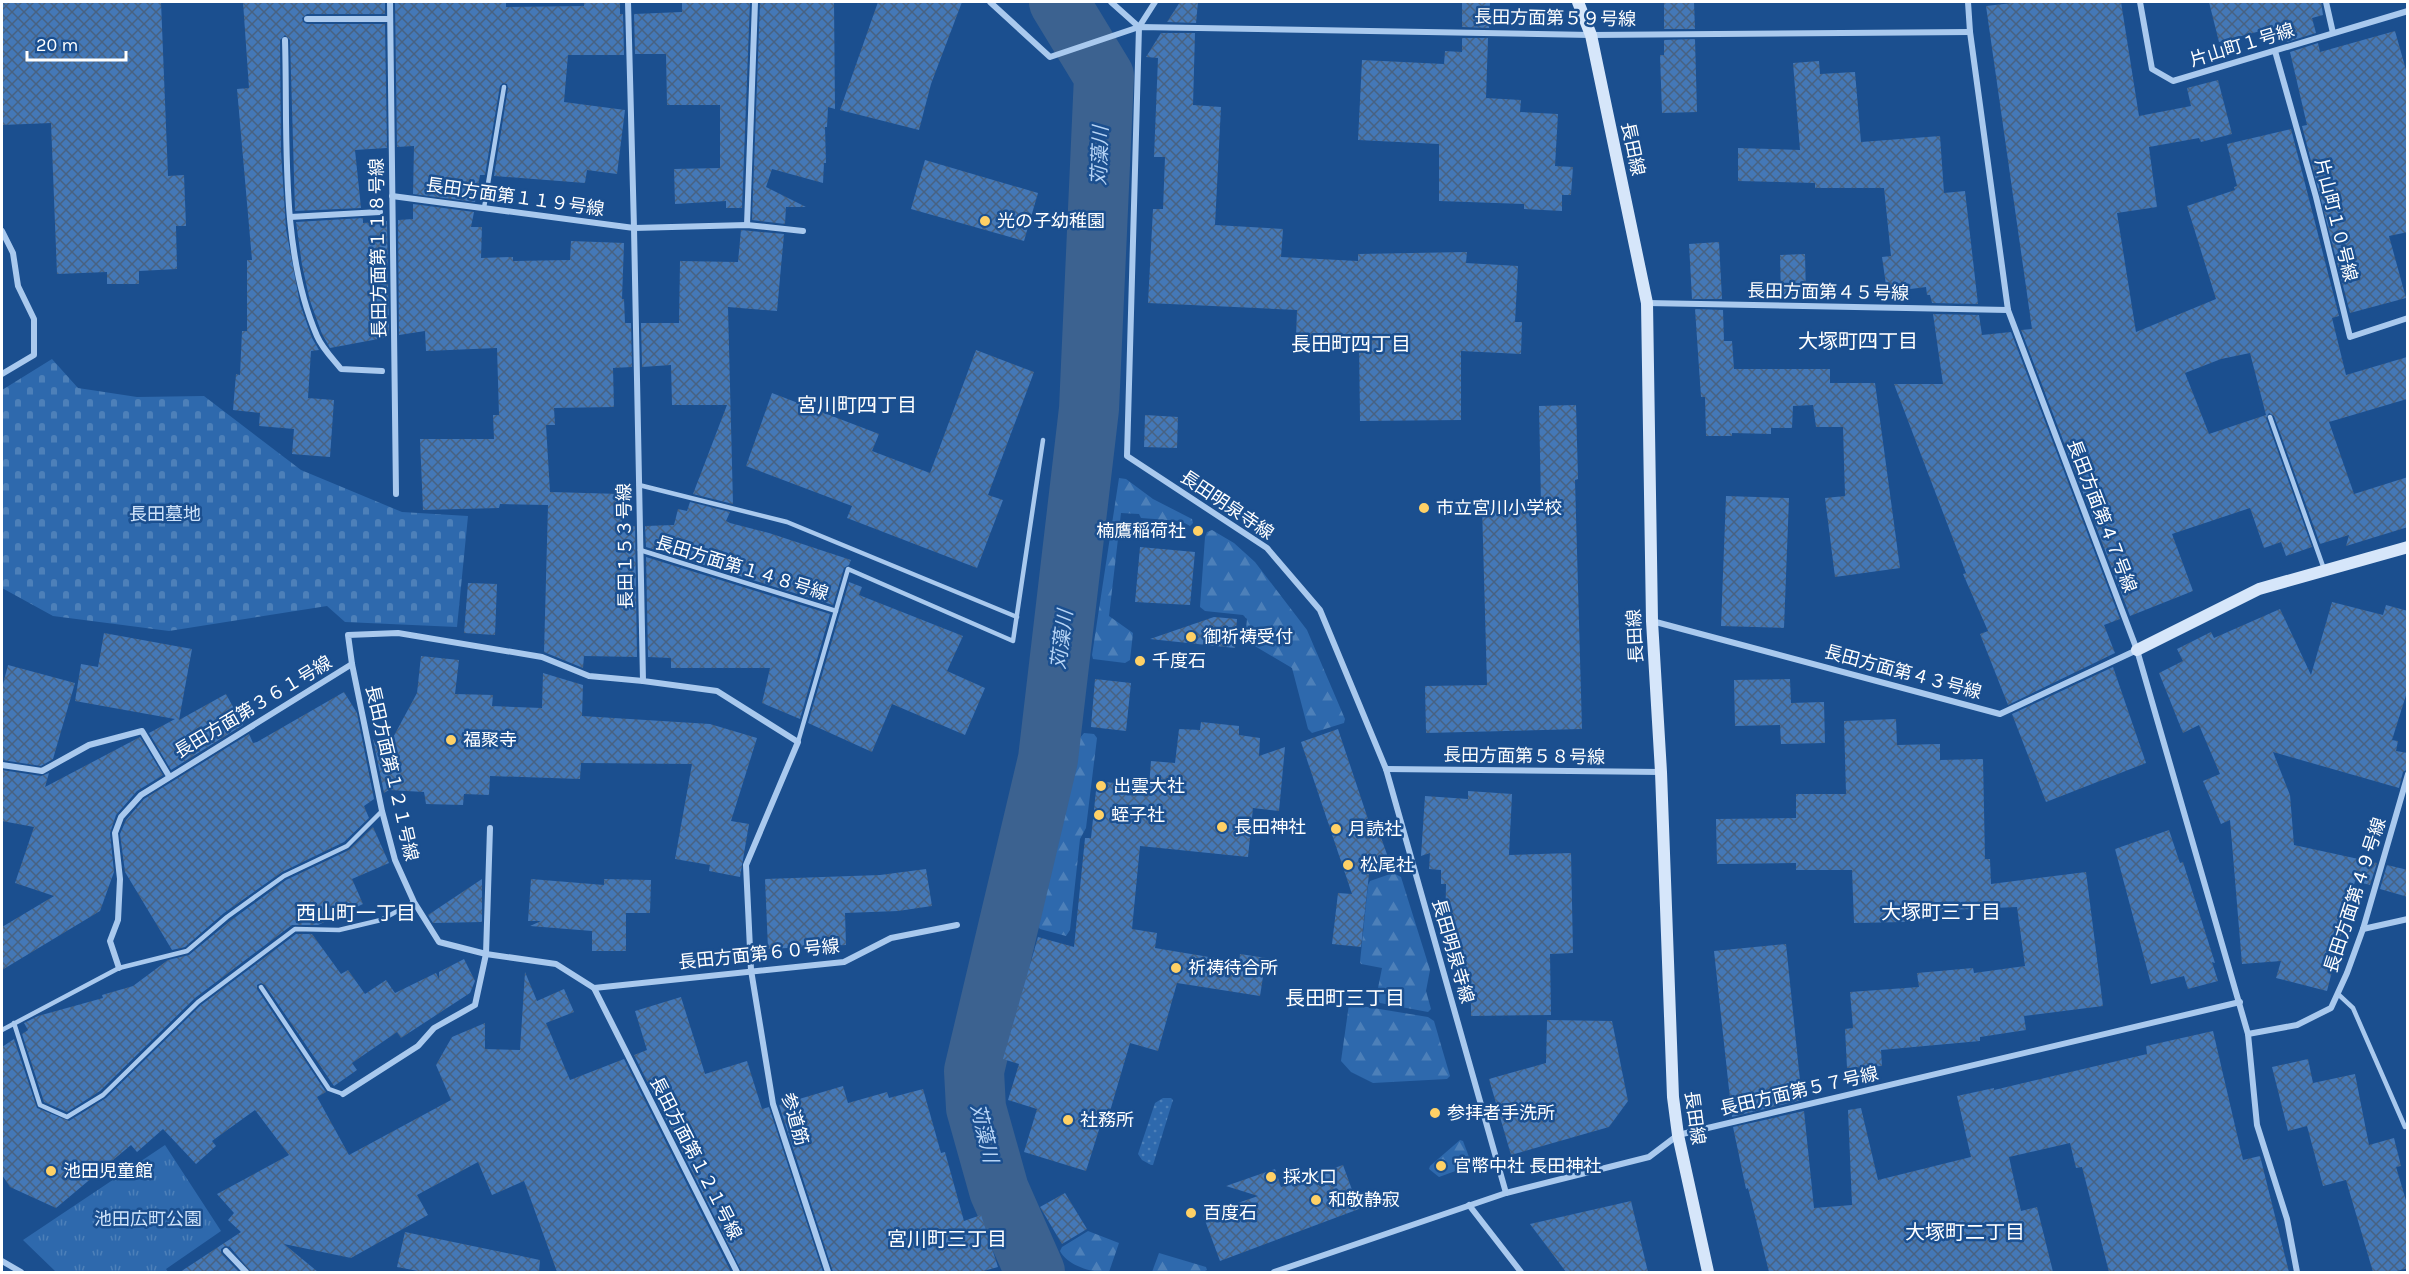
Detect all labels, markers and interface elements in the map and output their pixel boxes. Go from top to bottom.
street label: 長田方面第５９号線 [1474,6,1636,30]
street label: 片山町１号線 [2187,19,2297,71]
scale bar [27,24,126,62]
text: 20 m [36,34,78,56]
street label: 長田線 [1617,120,1649,178]
water label: 苅藻川 [1087,124,1113,186]
street label: 片山町１０号線 [2310,156,2362,284]
street label: 長田方面第１１８号線 [365,158,391,338]
street label: 長田方面第１１９号線 [424,174,606,220]
place label: 光の子幼稚園 [997,210,1105,232]
marker: 光の子幼稚園 [978,214,992,228]
street label: 長田方面第４５号線 [1747,280,1909,304]
district label: 大塚町四丁目 [1798,330,1918,353]
district label: 長田町四丁目 [1291,333,1411,356]
district label: 宮川町四丁目 [797,394,917,417]
street label: 長田方面第４７号線 [2063,436,2141,596]
street label: 長田明泉寺線 [1176,466,1278,544]
street label: 長田１５３号線 [613,483,637,609]
place label: 市立宮川小学校 [1436,497,1562,519]
marker: 市立宮川小学校 [1417,501,1431,515]
park label: 長田墓地 [129,503,201,525]
place label: 楠鷹稲荷社 [1096,520,1186,542]
marker: 楠鷹稲荷社 [1191,524,1205,538]
street label: 長田方面第１４８号線 [653,531,831,605]
water label: 苅藻川 [1047,607,1077,671]
street label: 長田線 [1623,608,1647,664]
place label: 御祈祷受付 [1203,626,1293,648]
marker: 御祈祷受付 [1184,630,1198,644]
street label: 長田方面第４３号線 [1822,640,1984,704]
place label: 千度石 [1152,650,1206,672]
street label: 長田方面第３６１号線 [170,651,336,763]
marker: 千度石 [1133,654,1147,668]
street label: 長田方面第１２１号線 [361,683,423,863]
place label: 福聚寺 [463,729,517,751]
marker: 福聚寺 [444,733,458,747]
street label: 長田方面第５８号線 [1443,744,1605,768]
place label: 出雲大社 [1113,775,1185,797]
marker: 出雲大社 [1094,779,1108,793]
place label: 蛭子社 [1111,804,1165,826]
marker: 蛭子社 [1092,808,1106,822]
street label: 長田方面第４９号線 [2320,815,2390,975]
place label: 長田神社 [1234,816,1306,838]
place label: 月読社 [1348,818,1402,840]
marker: 長田神社 [1215,820,1229,834]
marker: 月読社 [1329,822,1343,836]
place label: 松尾社 [1360,854,1414,876]
marker: 松尾社 [1341,858,1355,872]
street label: 長田明泉寺線 [1428,896,1478,1006]
district label: 大塚町三丁目 [1881,901,2001,924]
district label: 西山町一丁目 [296,902,416,925]
street label: 長田方面第６０号線 [677,935,841,973]
place label: 祈祷待合所 [1188,957,1278,979]
marker: 祈祷待合所 [1169,961,1183,975]
district label: 長田町三丁目 [1285,987,1405,1010]
street label: 長田方面第５７号線 [1718,1062,1880,1120]
street label: 長田方面第１２１号線 [645,1073,747,1243]
street label: 参道筋 [777,1090,813,1148]
street label: 長田線 [1680,1090,1710,1146]
water label: 苅藻川 [966,1101,1003,1167]
place label: 参拝者手洗所 [1447,1102,1555,1124]
marker: 参拝者手洗所 [1428,1106,1442,1120]
place label: 社務所 [1080,1109,1134,1131]
marker: 社務所 [1061,1113,1075,1127]
place label: 官幣中社 長田神社 [1453,1155,1601,1177]
marker: 官幣中社 長田神社 [1434,1159,1448,1173]
place label: 池田児童館 [63,1160,153,1182]
marker: 池田児童館 [44,1164,58,1178]
place label: 採水口 [1283,1166,1337,1188]
marker: 採水口 [1264,1170,1278,1184]
place label: 和敬静寂 [1328,1189,1400,1211]
marker: 和敬静寂 [1309,1193,1323,1207]
place label: 百度石 [1203,1202,1257,1224]
marker: 百度石 [1184,1206,1198,1220]
park label: 池田広町公園 [94,1208,202,1230]
district label: 大塚町二丁目 [1905,1221,2025,1244]
district label: 宮川町三丁目 [887,1228,1007,1251]

